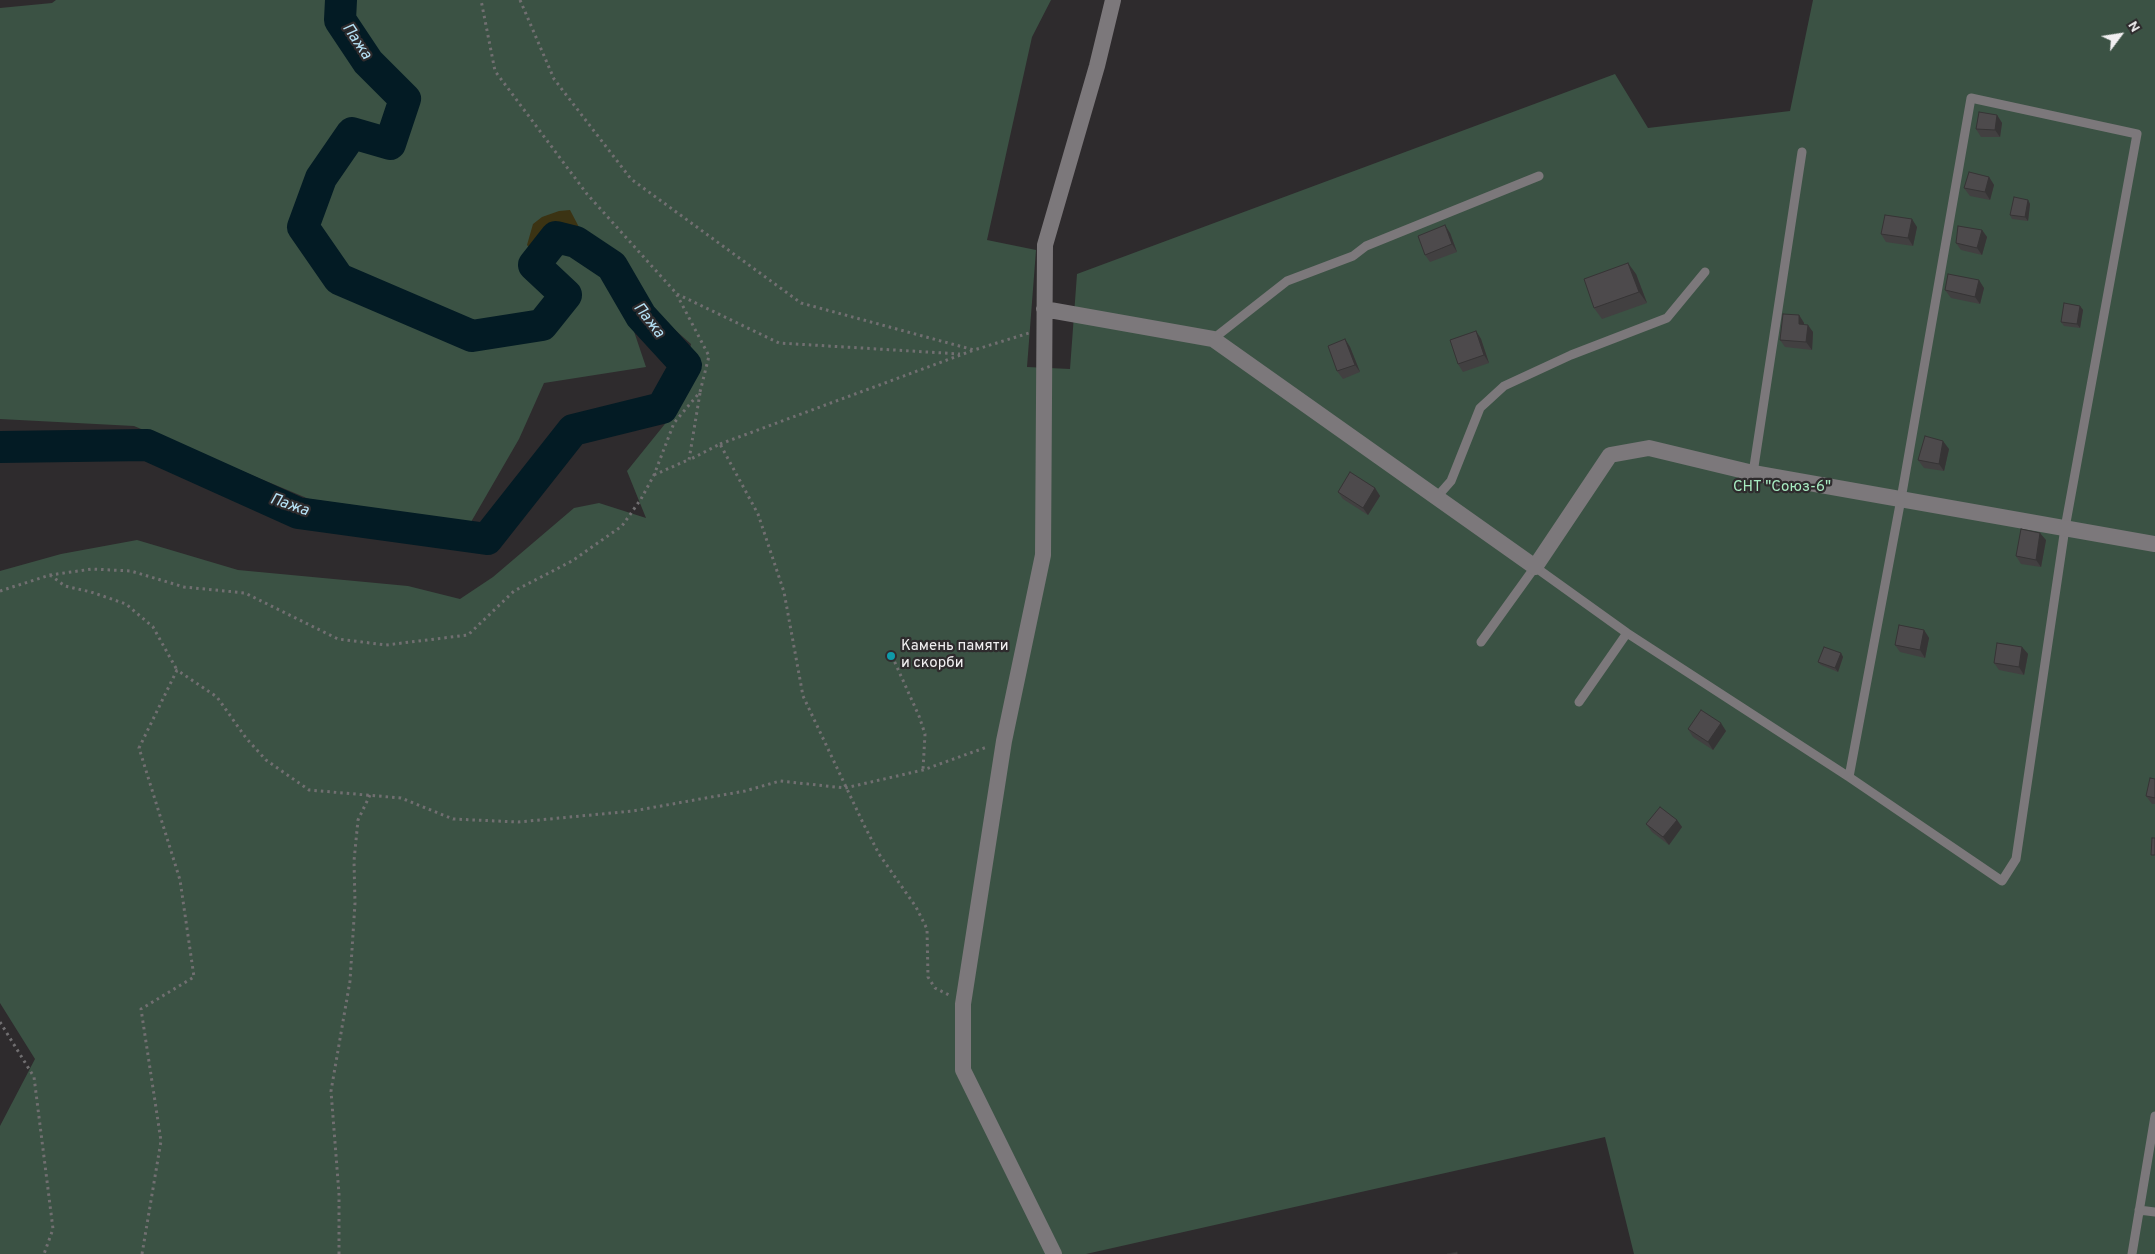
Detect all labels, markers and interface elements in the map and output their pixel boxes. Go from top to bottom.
north arrow [2095,10,2145,60]
text: N [2123,18,2143,36]
water label: Пажа [337,20,375,64]
water label: Пажа [628,299,668,343]
park label: СНТ "Союз-6" [1733,479,1831,497]
water label: Пажа [267,490,311,522]
place label: Камень памяти и скорби [901,638,1009,673]
marker: Камень памяти и скорби [885,650,897,662]

